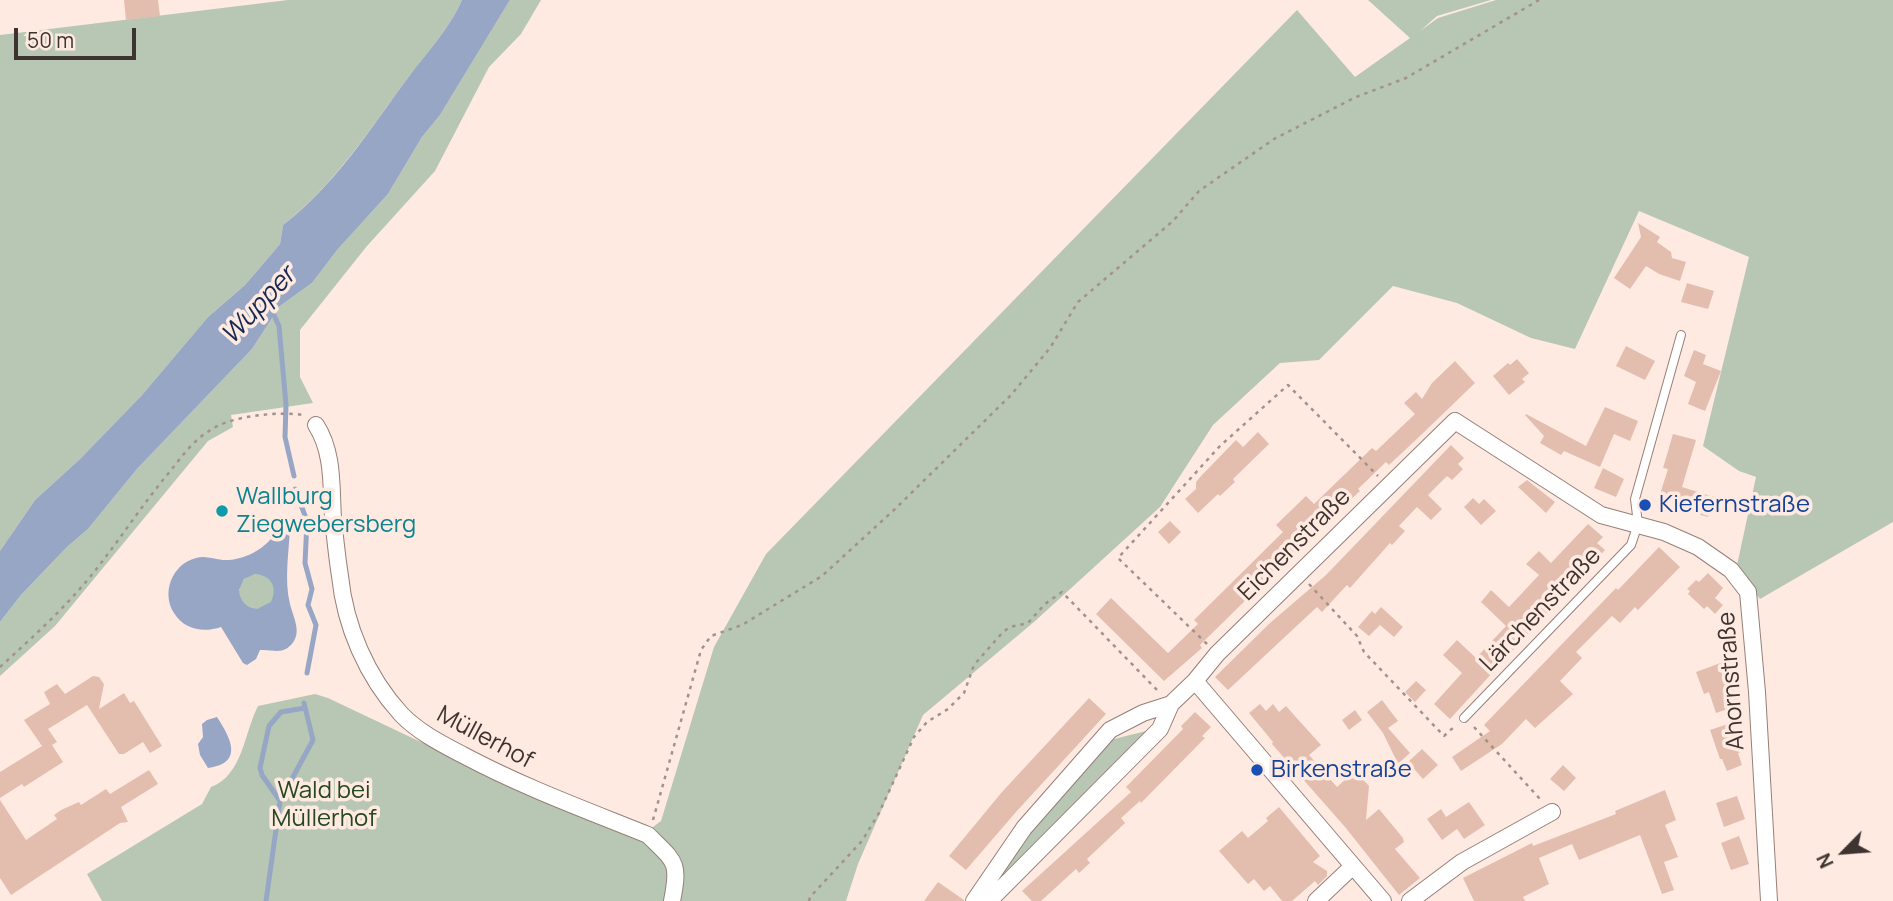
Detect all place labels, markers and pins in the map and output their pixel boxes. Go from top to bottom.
place label: Wallburg Ziegwebersberg [236,483,416,539]
place label: Kiefernstraße [1659,491,1810,519]
marker: Kiefernstraße [1637,497,1653,513]
marker: Wallburg Ziegwebersberg [214,503,230,519]
place label: Birkenstraße [1271,756,1412,784]
marker: Birkenstraße [1249,762,1265,778]

